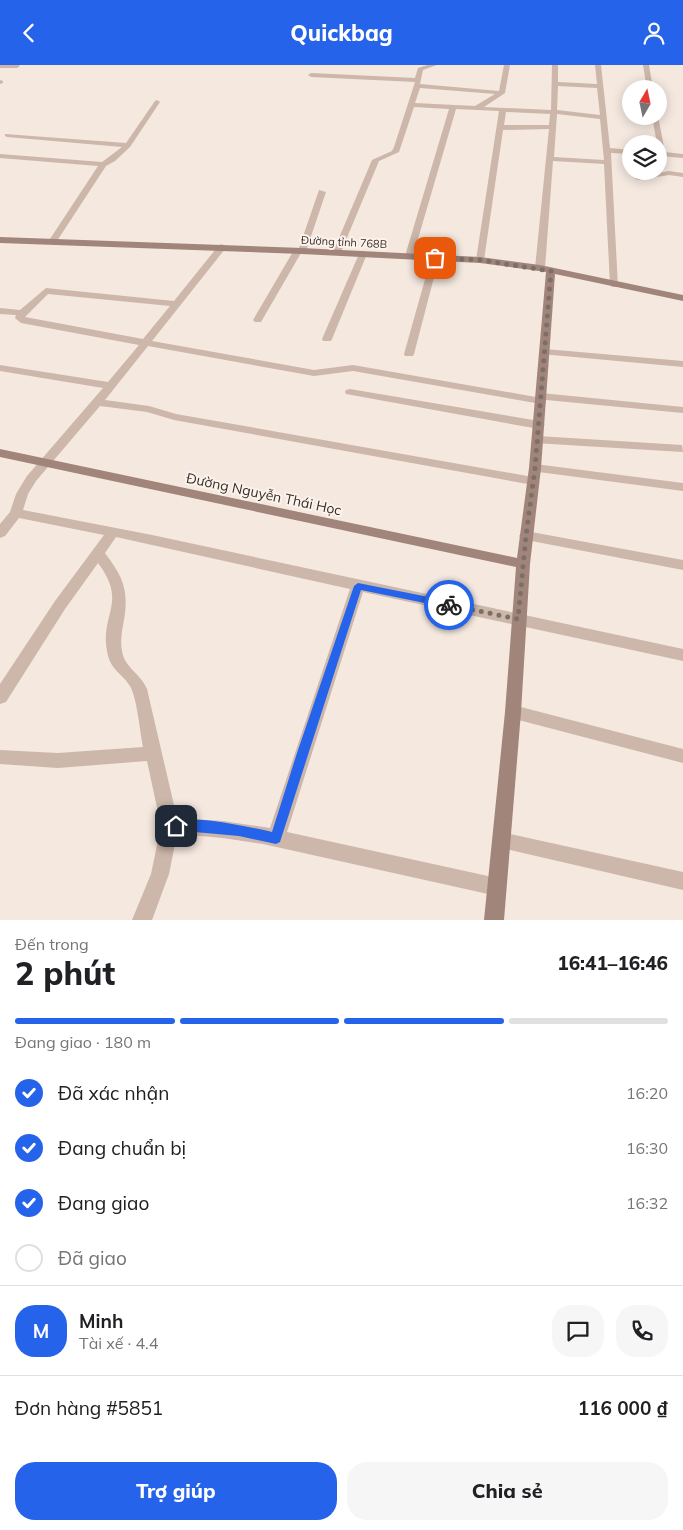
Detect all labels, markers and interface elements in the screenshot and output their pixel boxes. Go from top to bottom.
icon: back [15,19,43,47]
text: Quickbag [290,19,393,47]
icon: person [640,19,668,47]
north arrow [622,80,668,125]
map controls [622,80,667,180]
button: layers [622,135,667,180]
street label: Đường tỉnh 768B [301,233,387,251]
pin [414,237,456,279]
icon: bag [421,244,449,272]
street label: Đường Nguyễn Thái Học [185,469,343,519]
courier [424,580,474,630]
icon: bike [435,591,463,619]
pin [155,805,197,847]
icon: home [162,812,190,840]
text: Đến trong [15,934,89,954]
text: 16:41–16:46 [557,951,668,975]
text: 2 phút [15,953,115,993]
text: Đang giao · 180 m [15,1032,151,1052]
icon: check [15,1079,43,1107]
text: Đã xác nhận [58,1081,169,1105]
text: 16:20 [626,1083,668,1103]
icon: check [15,1134,43,1162]
text: Đang chuẩn bị [58,1136,186,1160]
text: 16:30 [626,1138,668,1158]
icon: check [15,1189,43,1217]
text: Đang giao [58,1191,149,1215]
text: 16:32 [626,1193,668,1213]
text: Đã giao [58,1246,127,1270]
button: chat [552,1305,604,1357]
button: phone [616,1305,668,1357]
text: Minh [79,1309,123,1333]
text: M [33,1319,49,1343]
text: Tài xế · 4.4 [79,1333,158,1353]
text: Đơn hàng #5851 [15,1396,163,1420]
text: 116 000 ₫ [578,1396,668,1420]
button: Trợ giúp [15,1462,337,1520]
button: Chia sẻ [347,1462,668,1520]

